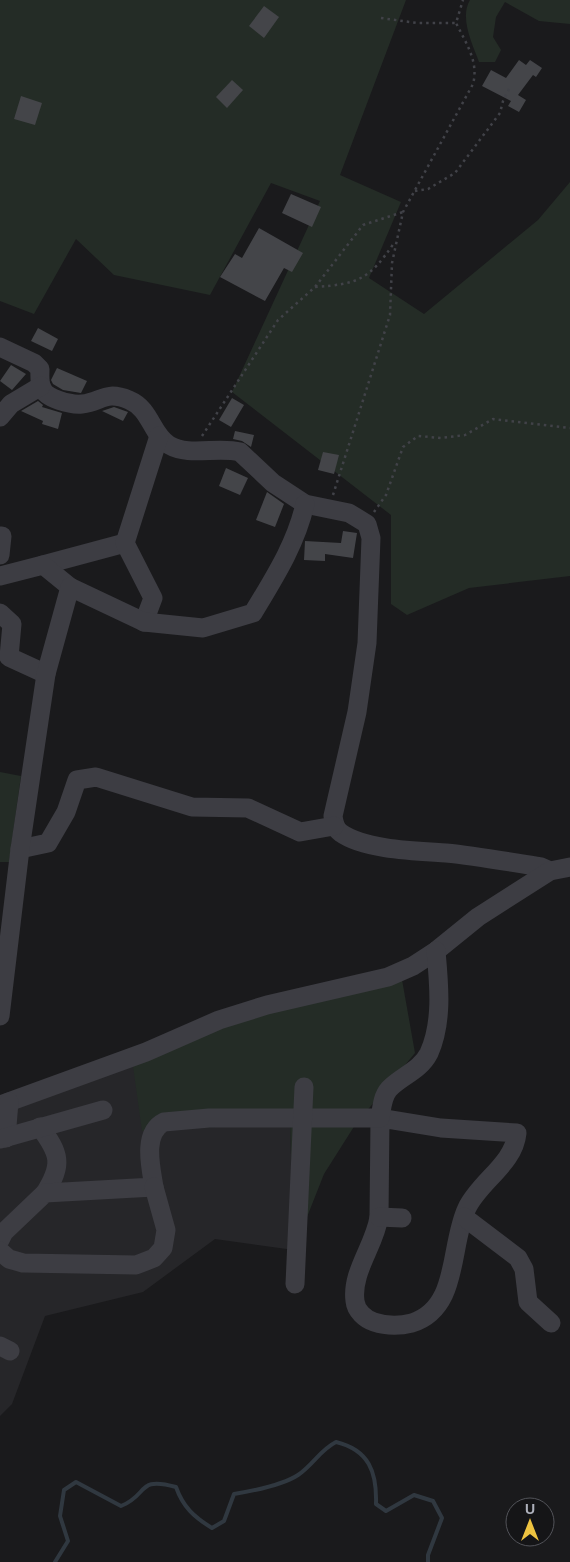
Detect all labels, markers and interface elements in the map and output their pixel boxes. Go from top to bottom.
north arrow [505,1497,555,1547]
text: U [525,1501,535,1517]

